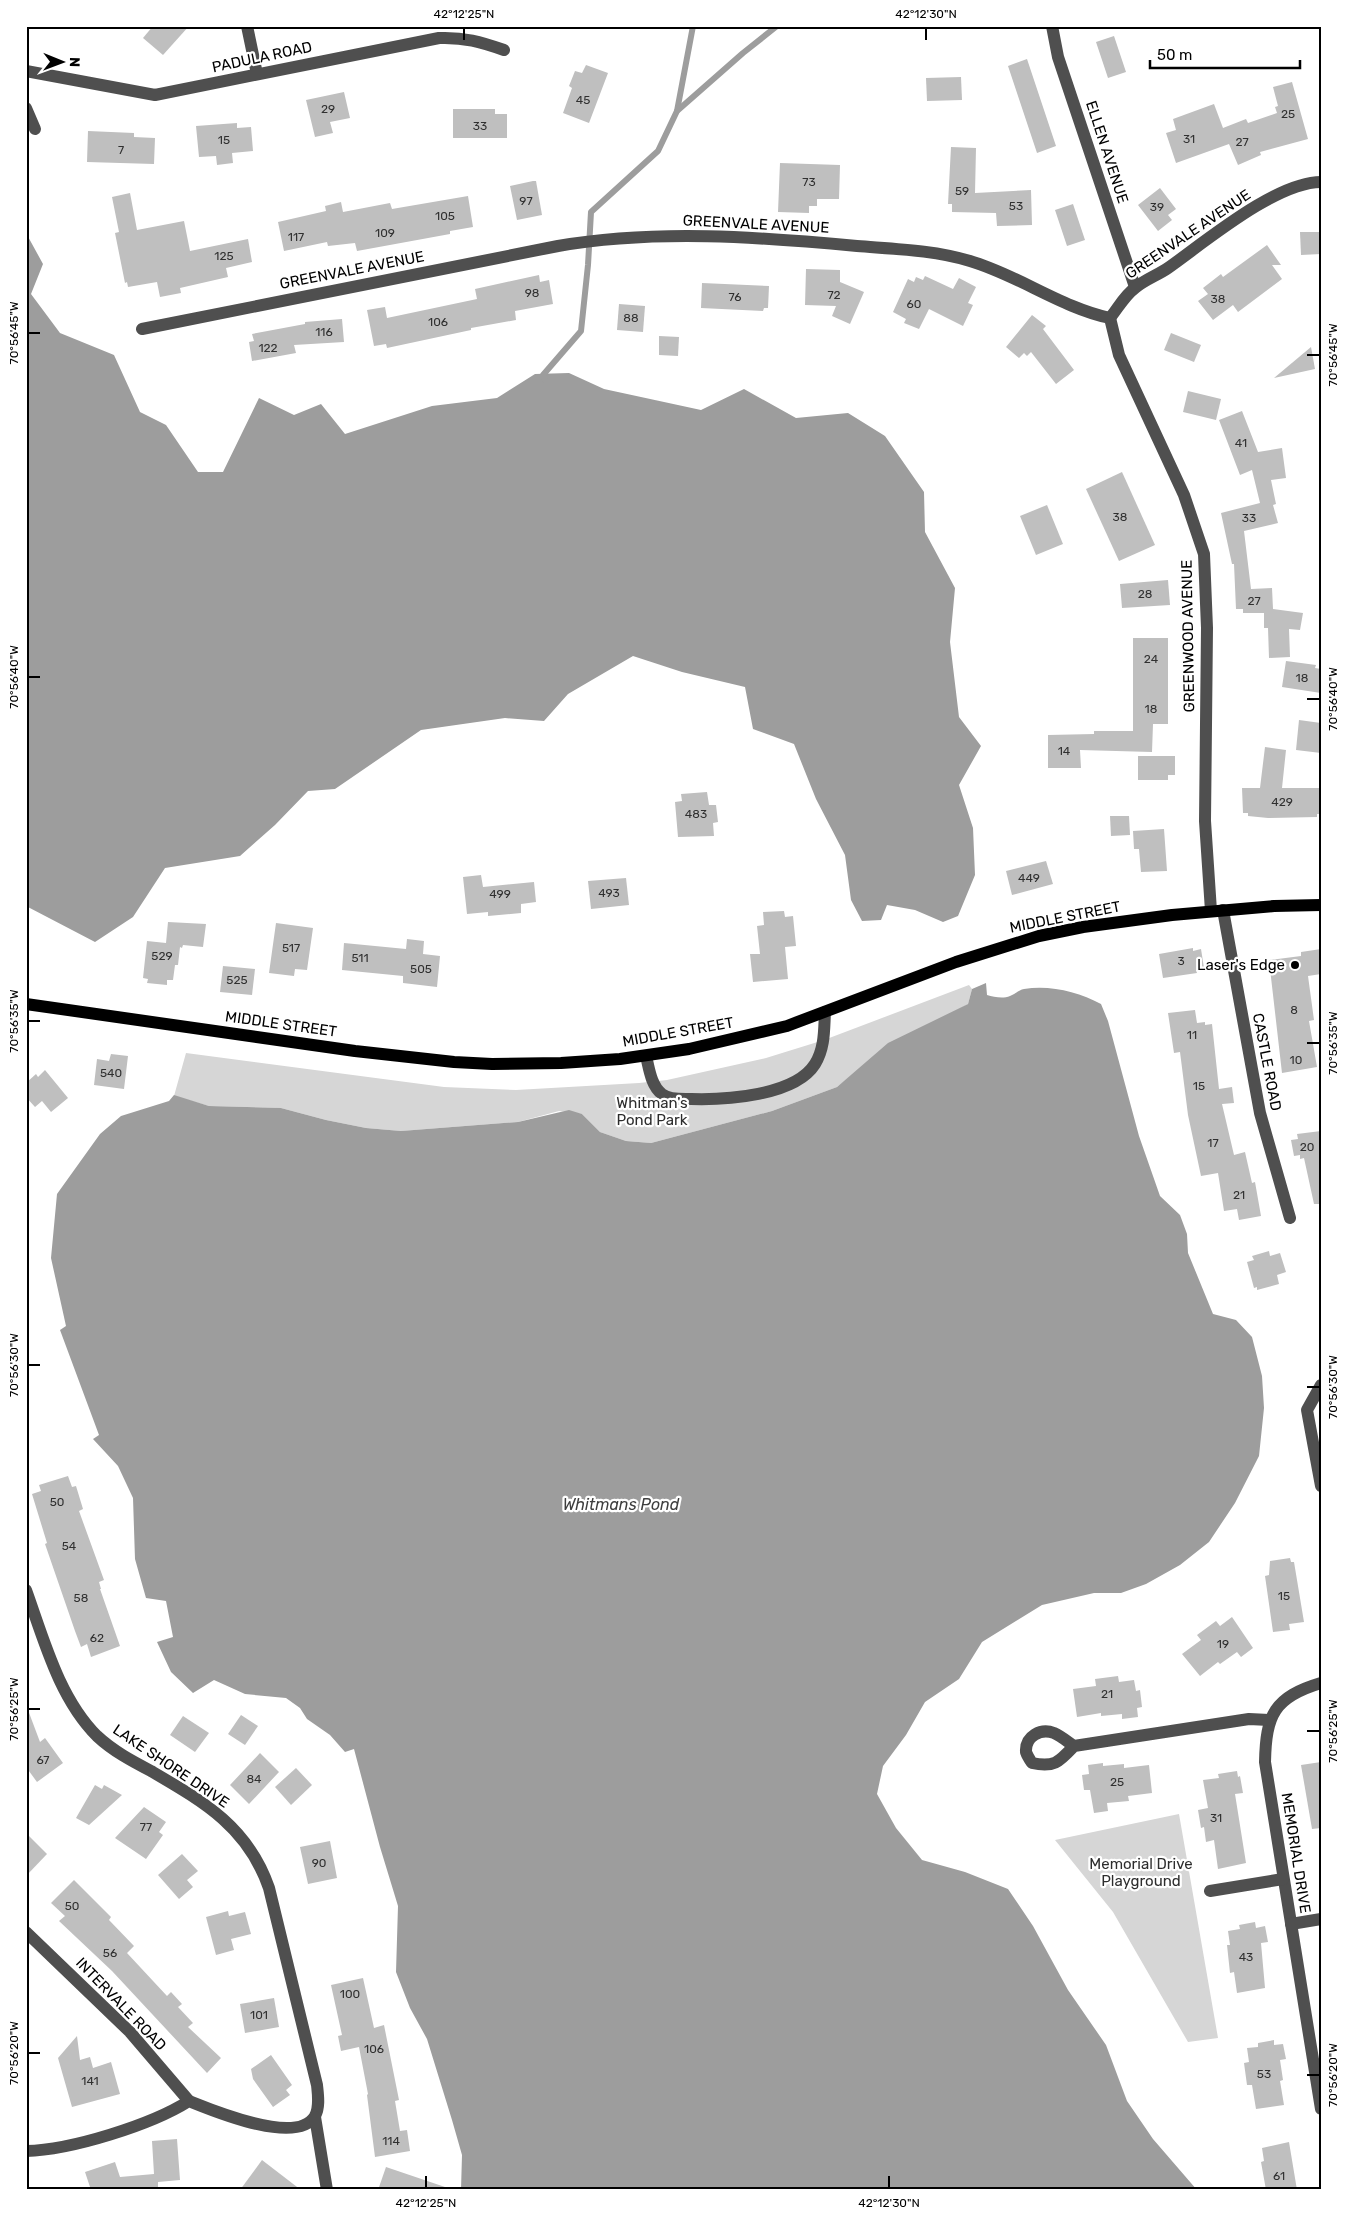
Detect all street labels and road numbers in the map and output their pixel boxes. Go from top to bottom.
street label: PADULA ROAD [210,38,314,76]
street label: ELLEN AVENUE [1082,98,1132,206]
street label: GREENVALE AVENUE [1122,185,1254,283]
street label: GREENVALE AVENUE [682,211,830,237]
street label: GREENVALE AVENUE [278,247,426,293]
street label: GREENWOOD AVENUE [1178,559,1198,713]
street label: MIDDLE STREET [1008,897,1122,937]
street label: MIDDLE STREET [224,1007,338,1041]
street label: CASTLE ROAD [1249,1012,1285,1112]
street label: MIDDLE STREET [621,1013,735,1051]
street label: LAKE SHORE DRIVE [109,1720,233,1812]
street label: MEMORIAL DRIVE [1278,1791,1314,1915]
street label: INTERVALE ROAD [72,1954,170,2054]

